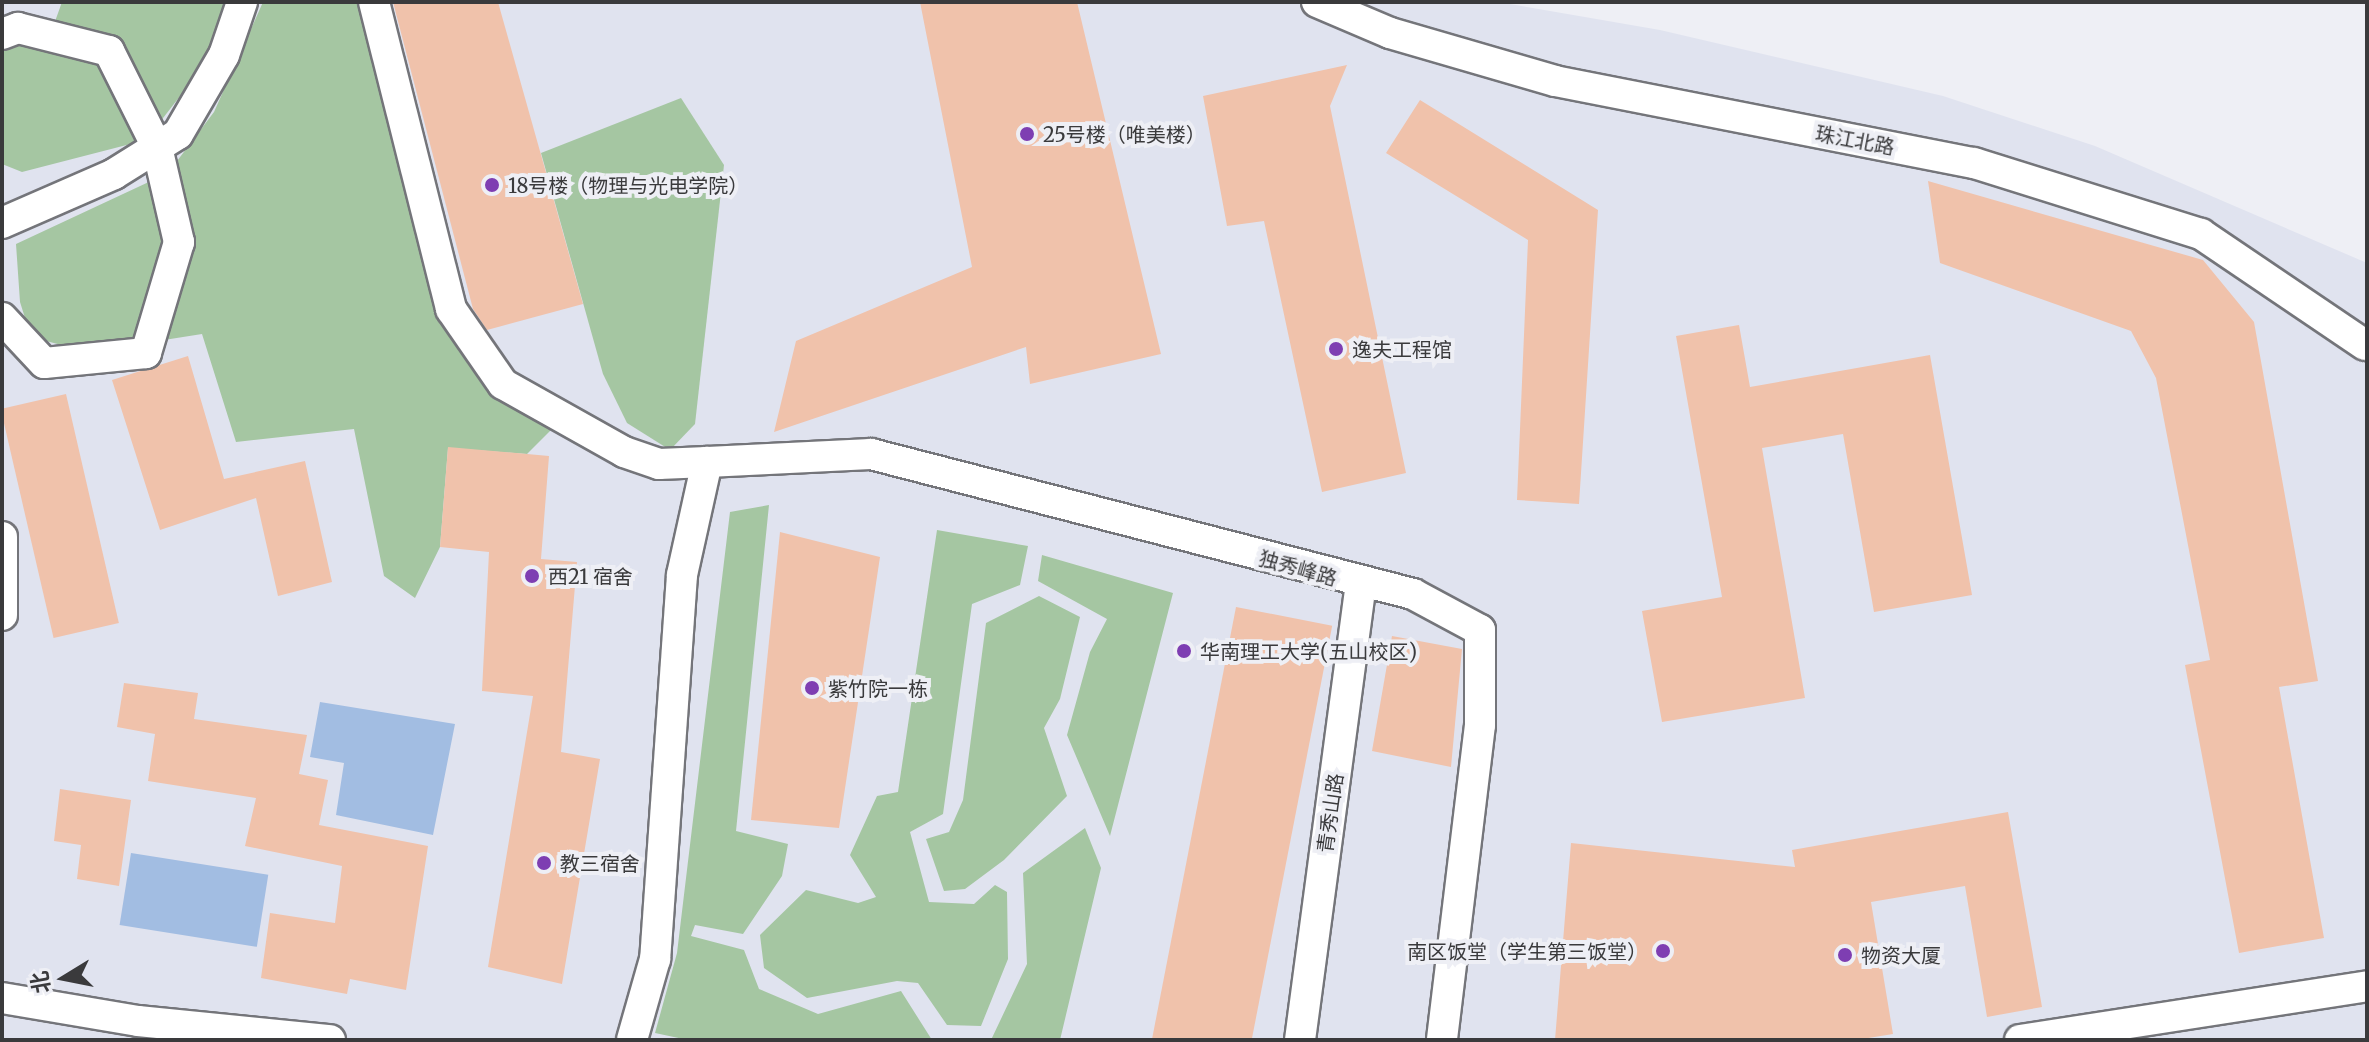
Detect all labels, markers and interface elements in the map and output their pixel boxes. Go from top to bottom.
street label: 珠江北路 [1813,121,1897,159]
place label: 25号楼（唯美楼） [1043,122,1206,146]
marker: 25号楼（唯美楼） [1018,125,1036,143]
place label: 18号楼（物理与光电学院） [508,173,748,197]
marker: 18号楼（物理与光电学院） [483,176,501,194]
place label: 逸夫工程馆 [1352,337,1452,361]
marker: 逸夫工程馆 [1327,340,1345,358]
street label: 独秀峰路 [1256,545,1340,591]
place label: 西21 宿舍 [548,564,633,588]
marker: 西21 宿舍 [523,567,541,585]
place label: 华南理工大学(五山校区) [1200,639,1417,663]
marker: 华南理工大学(五山校区) [1175,642,1193,660]
place label: 紫竹院一栋 [828,676,928,700]
marker: 紫竹院一栋 [803,679,821,697]
street label: 青秀山路 [1313,772,1347,854]
place label: 教三宿舍 [560,851,640,875]
marker: 教三宿舍 [535,854,553,872]
north arrow [24,938,104,1018]
place label: 南区饭堂（学生第三饭堂） [1407,939,1647,963]
marker: 南区饭堂（学生第三饭堂） [1654,942,1672,960]
place label: 物资大厦 [1861,943,1941,967]
marker: 物资大厦 [1836,946,1854,964]
text: 北 [25,969,56,995]

